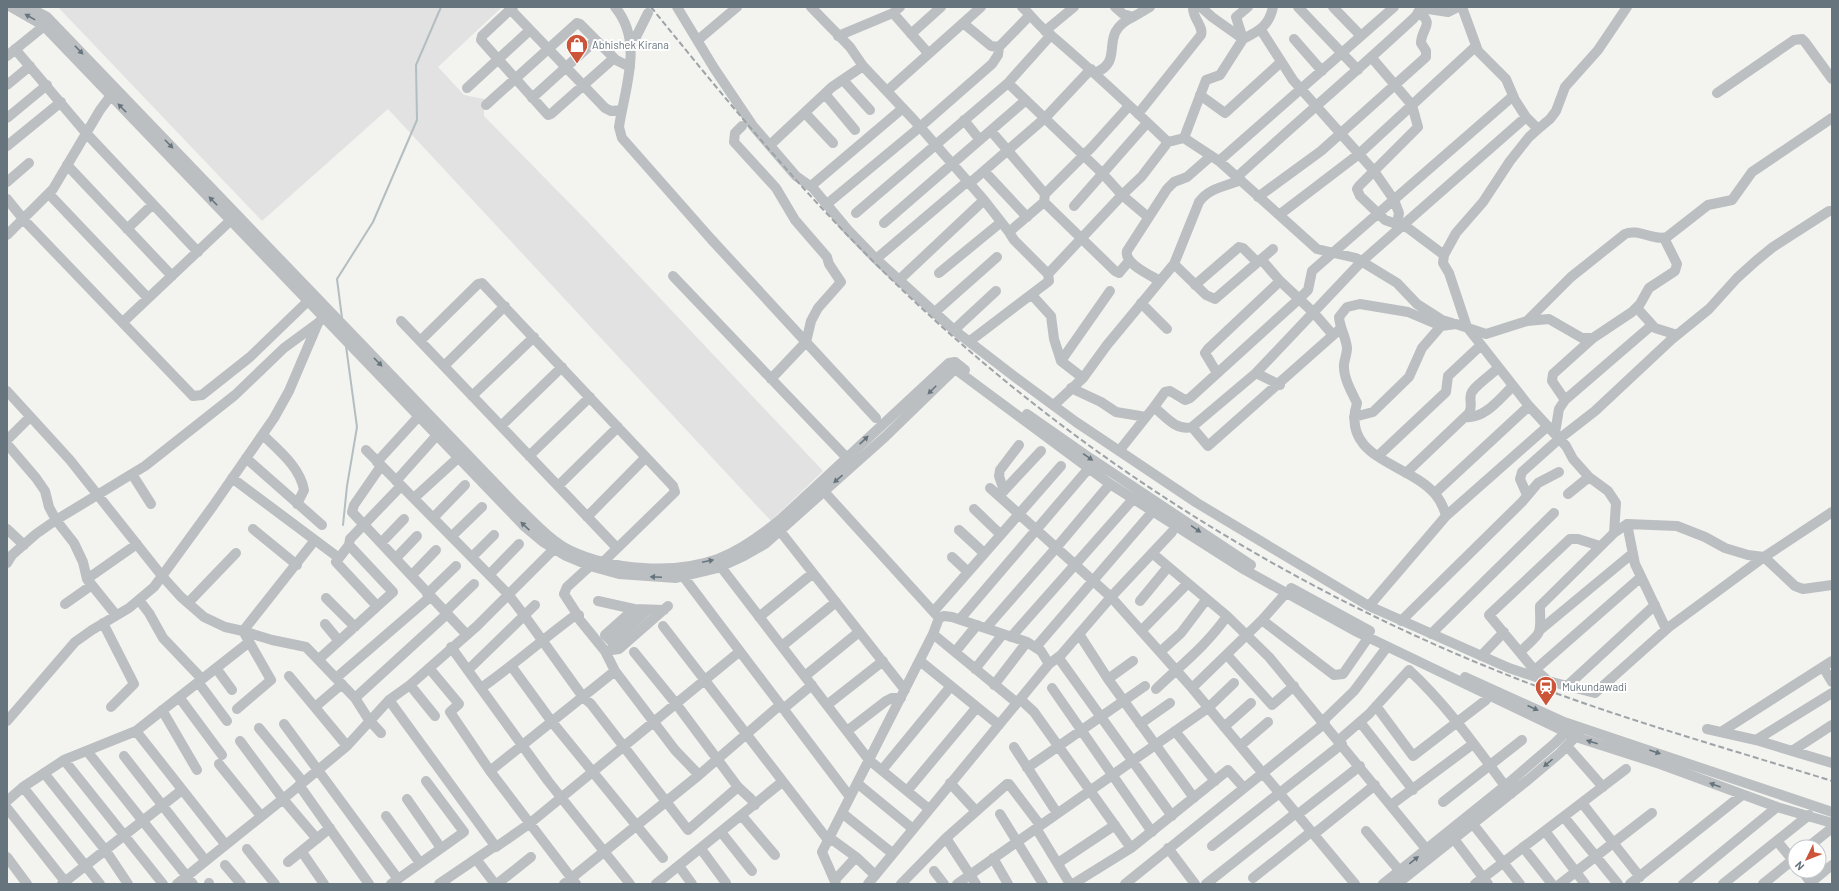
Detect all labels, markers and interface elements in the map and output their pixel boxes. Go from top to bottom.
one-way arrow [24,14,36,21]
shop icon: Abhishek Kirana [564,32,590,65]
place label: Abhishek Kirana [592,38,669,51]
one-way arrow [74,45,84,55]
one-way arrow [117,103,127,113]
one-way arrow [164,139,174,149]
one-way arrow [208,196,218,206]
one-way arrow [373,357,383,367]
one-way arrow [927,385,937,395]
one-way arrow [859,435,869,445]
one-way arrow [1083,453,1094,461]
one-way arrow [832,474,843,483]
one-way arrow [520,521,530,531]
one-way arrow [1191,525,1201,533]
one-way arrow [701,558,714,564]
one-way arrow [650,573,662,580]
station icon: Mukundawadi [1533,674,1559,707]
place label: Mukundawadi [1562,680,1627,693]
one-way arrow [1528,705,1539,711]
one-way arrow [1586,739,1598,745]
one-way arrow [1650,750,1662,756]
one-way arrow [1542,759,1553,768]
one-way arrow [1709,781,1721,787]
north arrow [1787,839,1827,879]
one-way arrow [1408,855,1419,864]
text: N [1792,859,1807,873]

